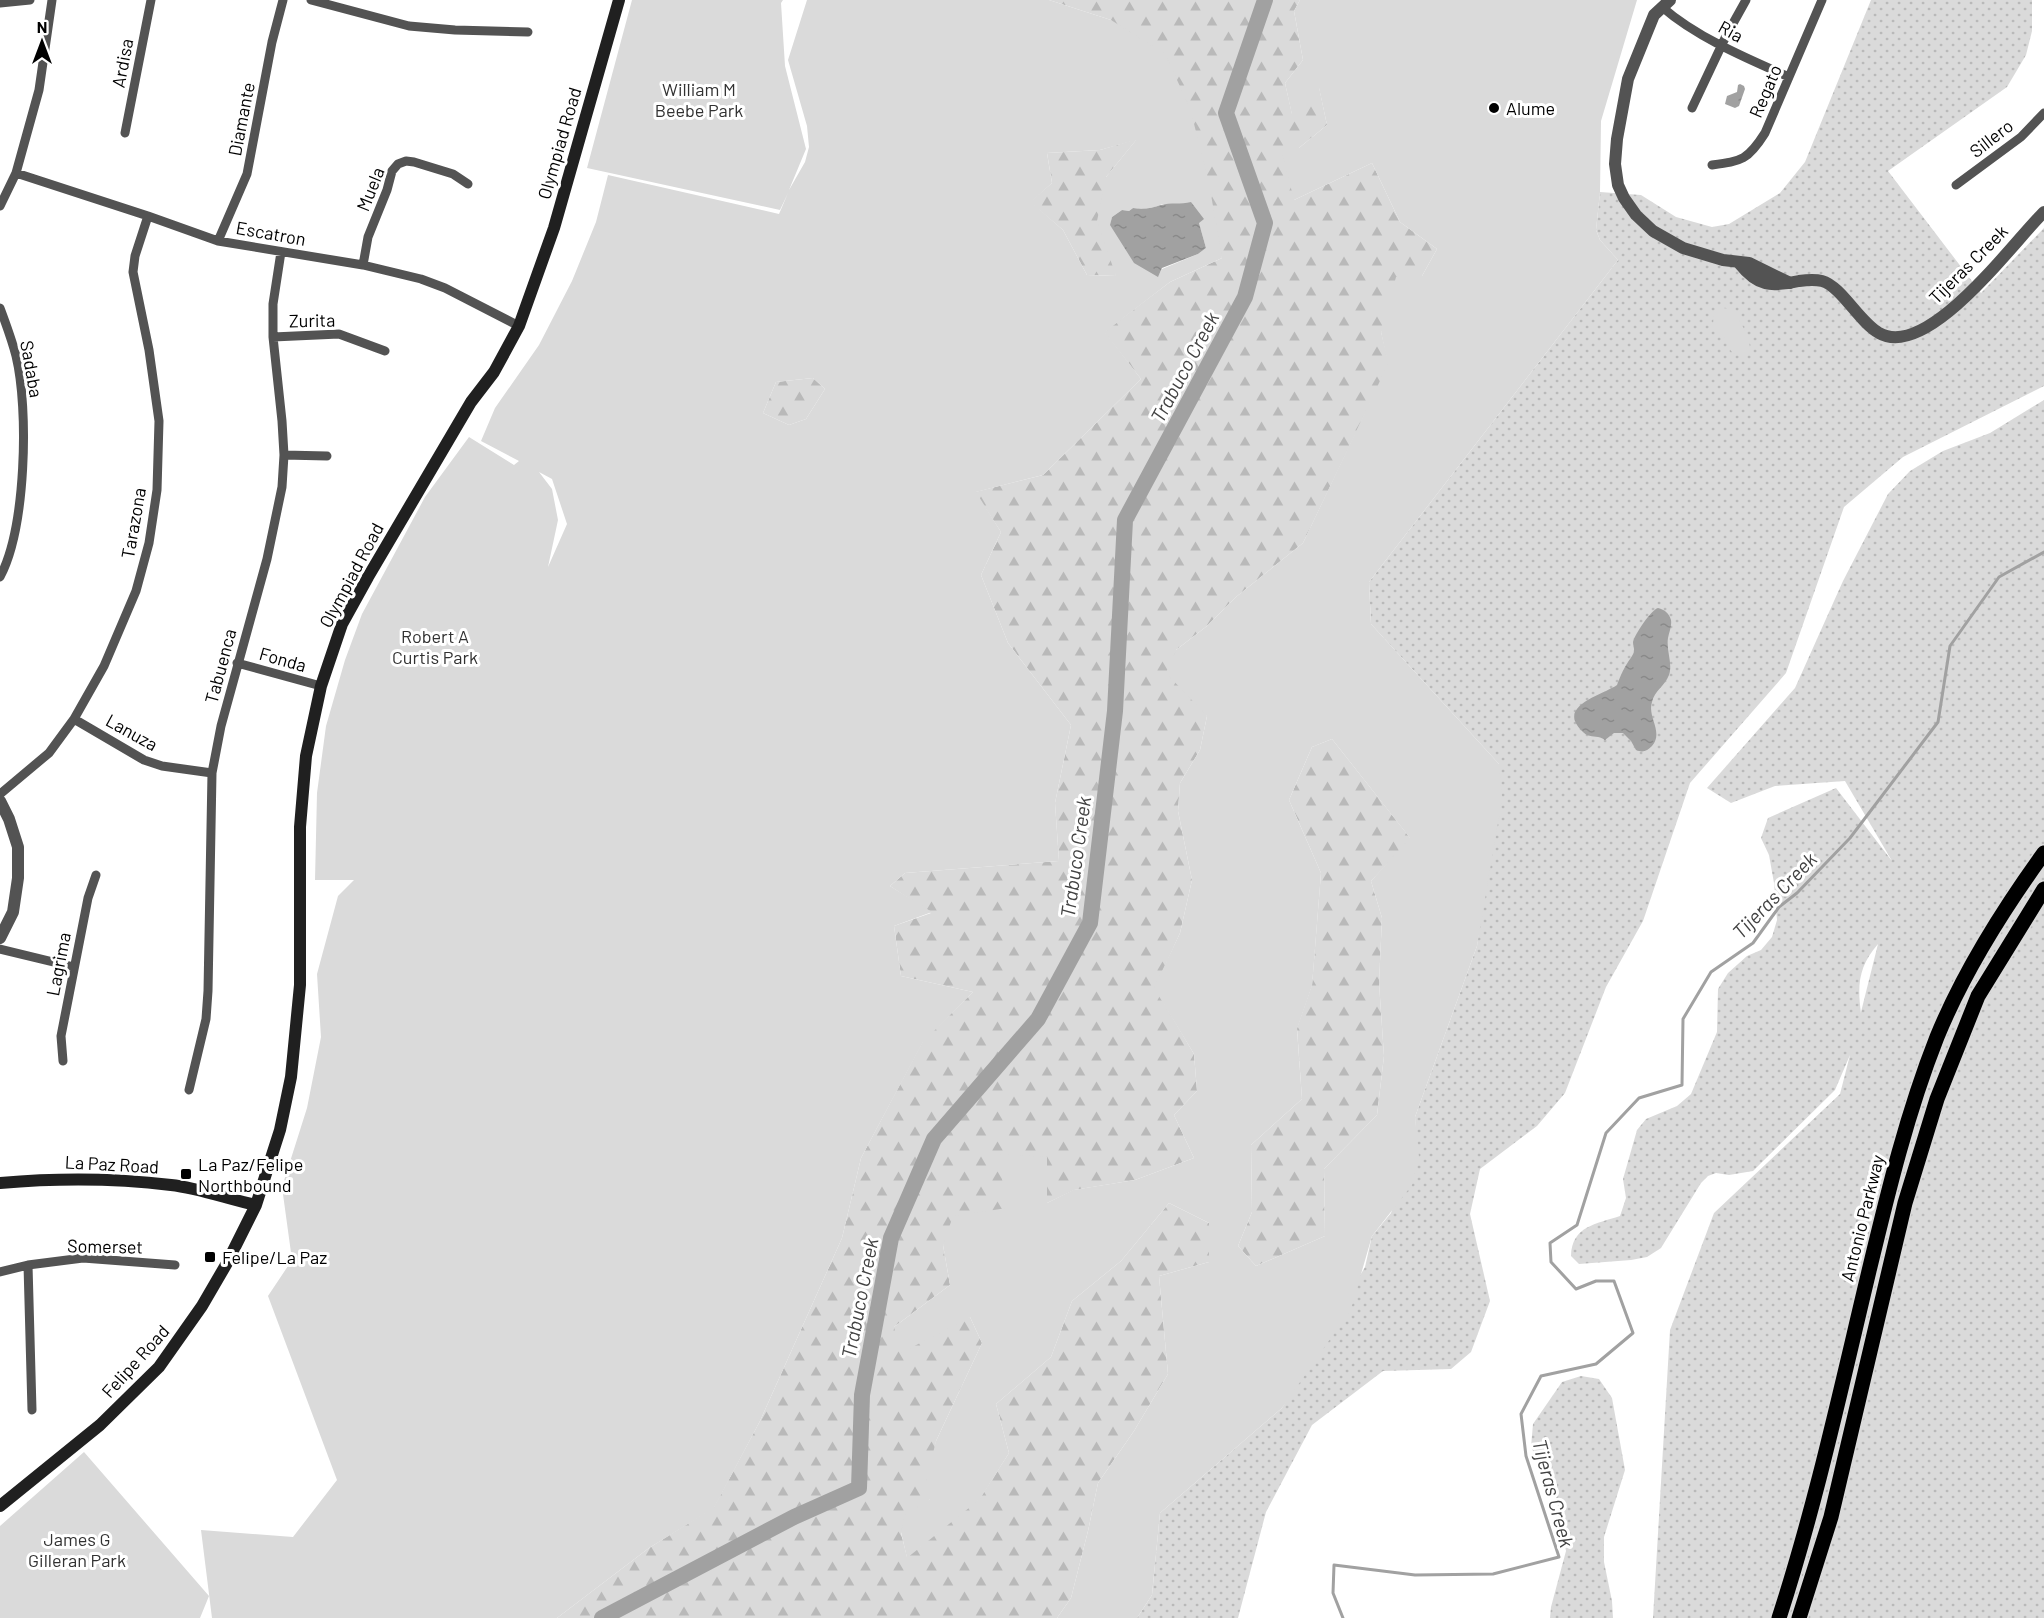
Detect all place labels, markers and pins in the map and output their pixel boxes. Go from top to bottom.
place label: Alume [1506,97,1555,119]
marker: Alume [1487,101,1501,115]
place label: La Paz/Felipe Northbound [198,1153,303,1196]
marker: La Paz/Felipe Northbound [179,1167,193,1181]
place label: Felipe/La Paz [222,1246,327,1268]
marker: Felipe/La Paz [203,1250,217,1264]

